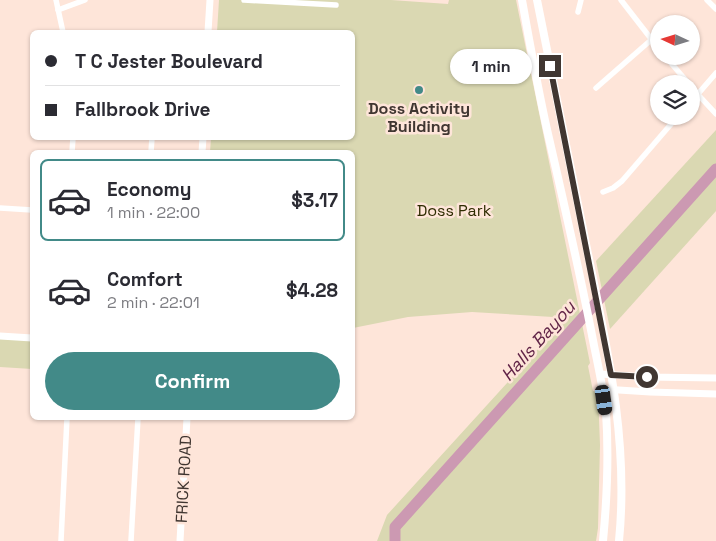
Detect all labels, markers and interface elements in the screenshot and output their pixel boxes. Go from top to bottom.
north arrow [650,15,700,65]
map controls [650,15,700,125]
callout: 1 min [450,48,532,84]
text: T C Jester Boulevard [75,49,263,74]
route end [539,55,561,77]
text: 1 min [471,56,511,77]
button: layers [650,75,700,125]
marker: Doss Activity Building [413,84,425,96]
text: Fallbrook Drive [75,97,211,122]
place label: Doss Activity Building [368,98,470,137]
text: Economy [107,177,191,202]
icon: car [47,178,92,223]
text: $3.17 [291,188,338,213]
park label: Doss Park [417,200,492,221]
text: 1 min · 22:00 [107,202,200,223]
text: Comfort [107,267,183,292]
icon: car [47,268,92,313]
text: $4.28 [286,278,338,303]
text: 2 min · 22:01 [107,292,200,313]
water label: Halls Bayou [496,295,580,386]
button: Confirm [45,352,340,410]
route start [636,366,658,388]
car [594,384,613,416]
street label: FRICK ROAD [171,434,196,524]

